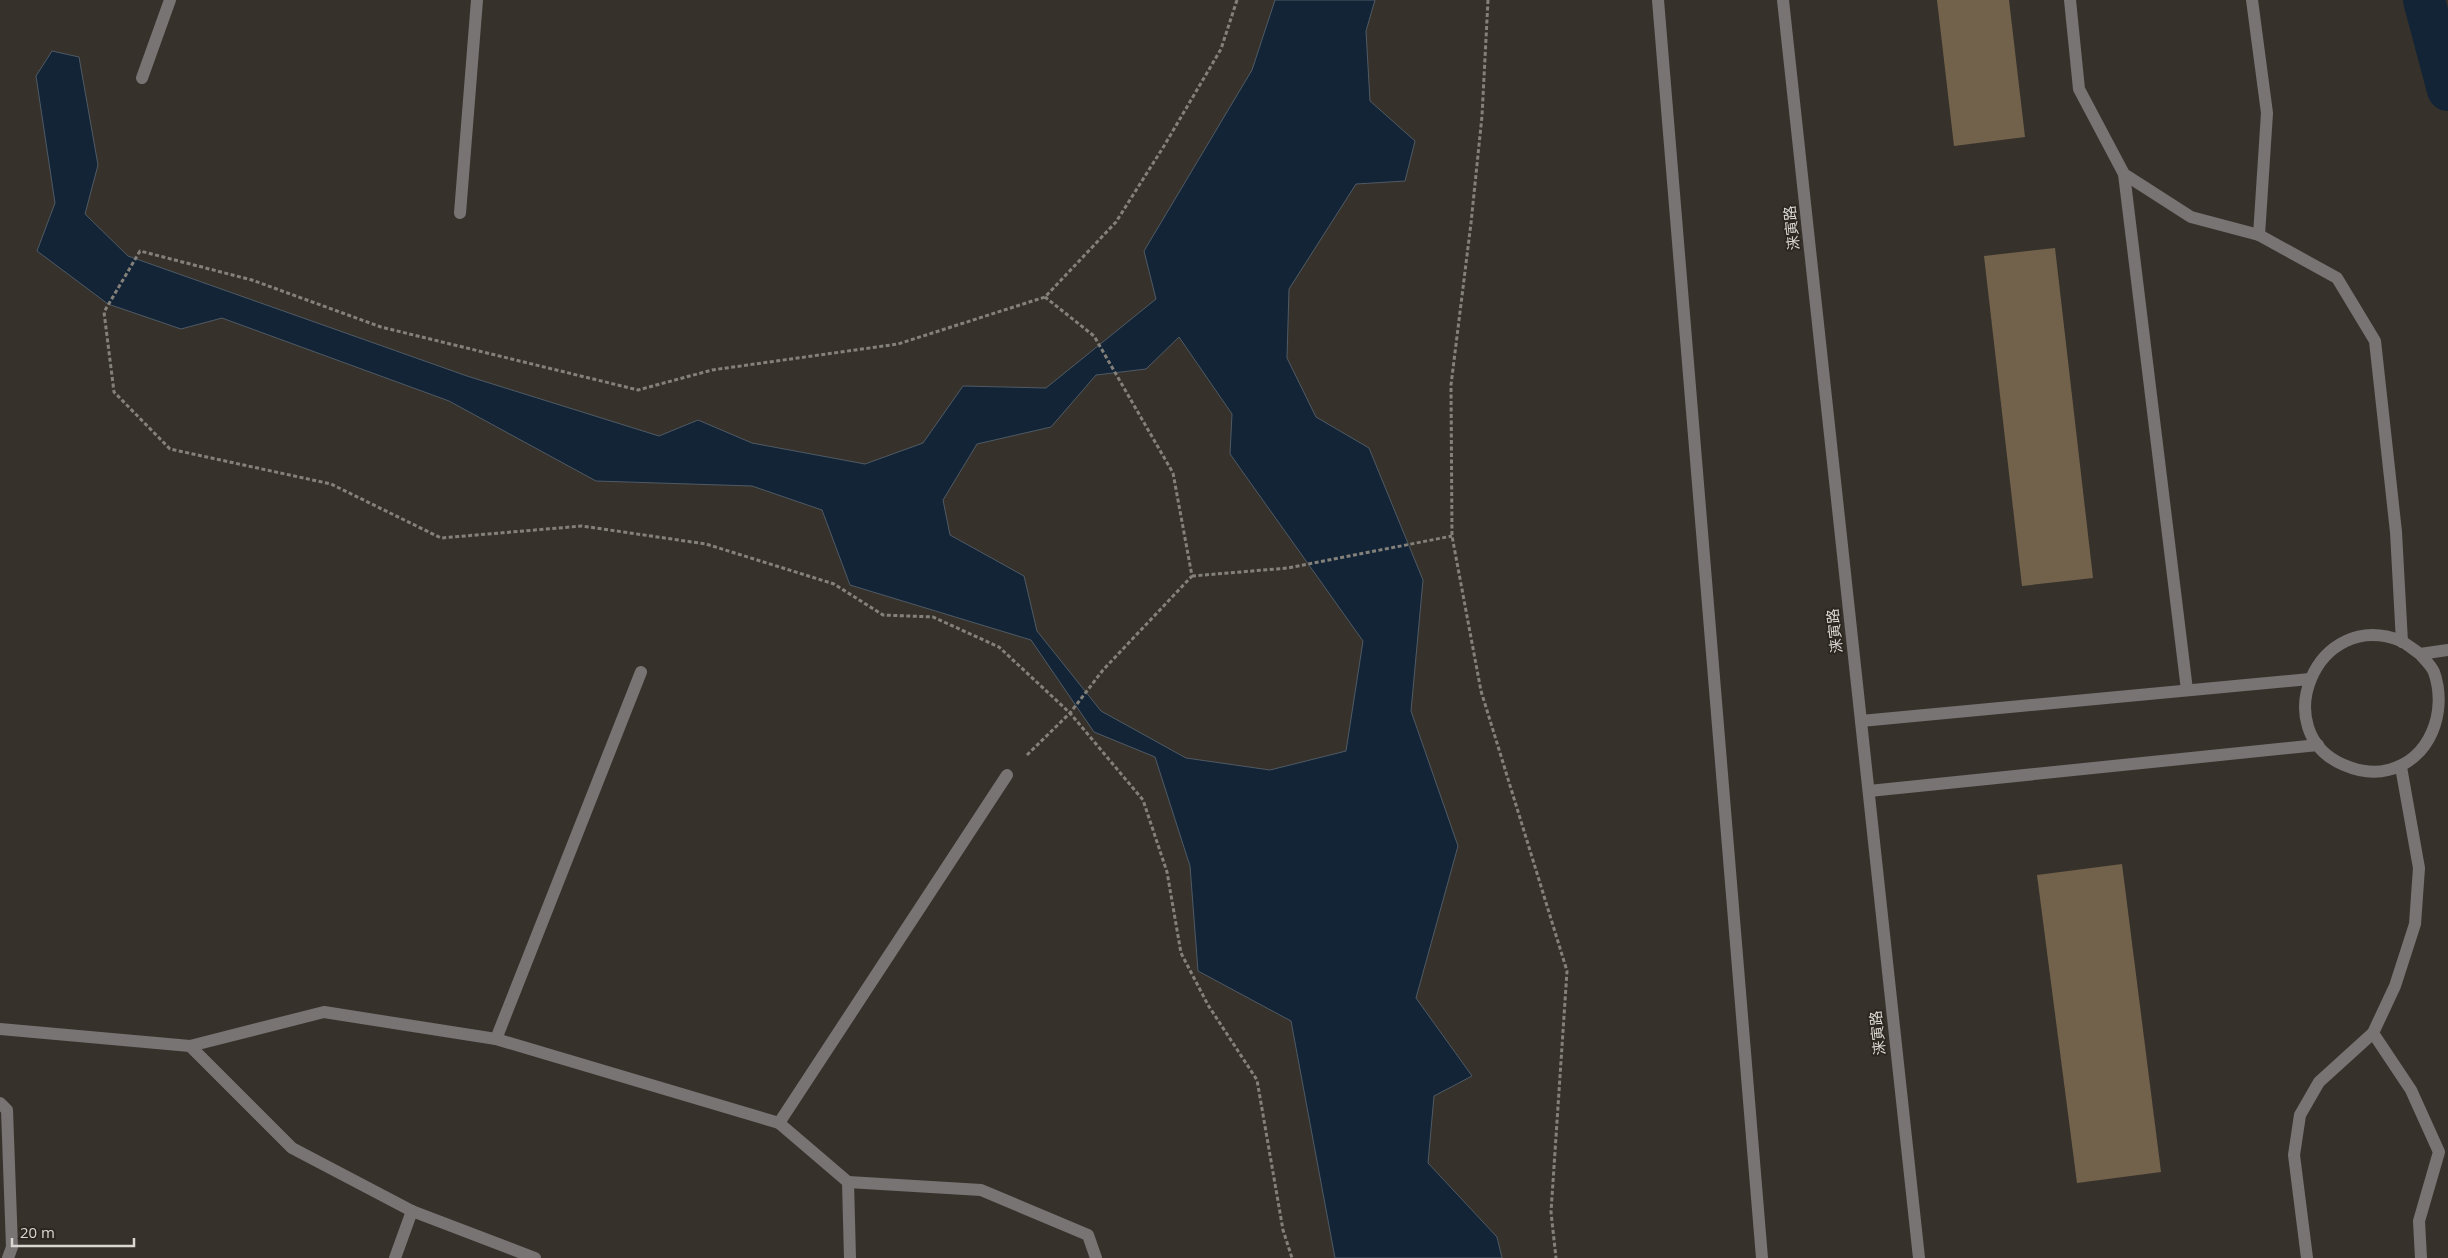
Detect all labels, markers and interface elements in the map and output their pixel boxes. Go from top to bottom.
street label: 涞寅路 [1779,205,1803,252]
street label: 涞寅路 [1822,608,1846,655]
street label: 涞寅路 [1865,1010,1889,1057]
scale bar [12,1216,135,1248]
text: 20 m [20,1222,55,1242]

